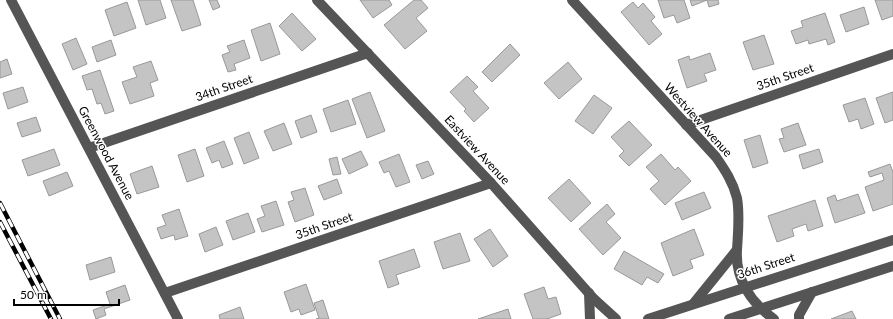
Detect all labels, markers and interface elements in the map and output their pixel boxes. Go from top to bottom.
street label: 35th Street [754,60,816,93]
street label: 34th Street [193,71,255,104]
street label: Westview Avenue [661,80,736,160]
street label: Greenwood Avenue [75,103,138,202]
street label: Eastview Avenue [441,112,513,187]
street label: 35th Street [293,209,355,242]
street label: 36th Street [735,249,797,282]
scale bar [14,281,119,307]
text: 50 m [20,287,47,302]

